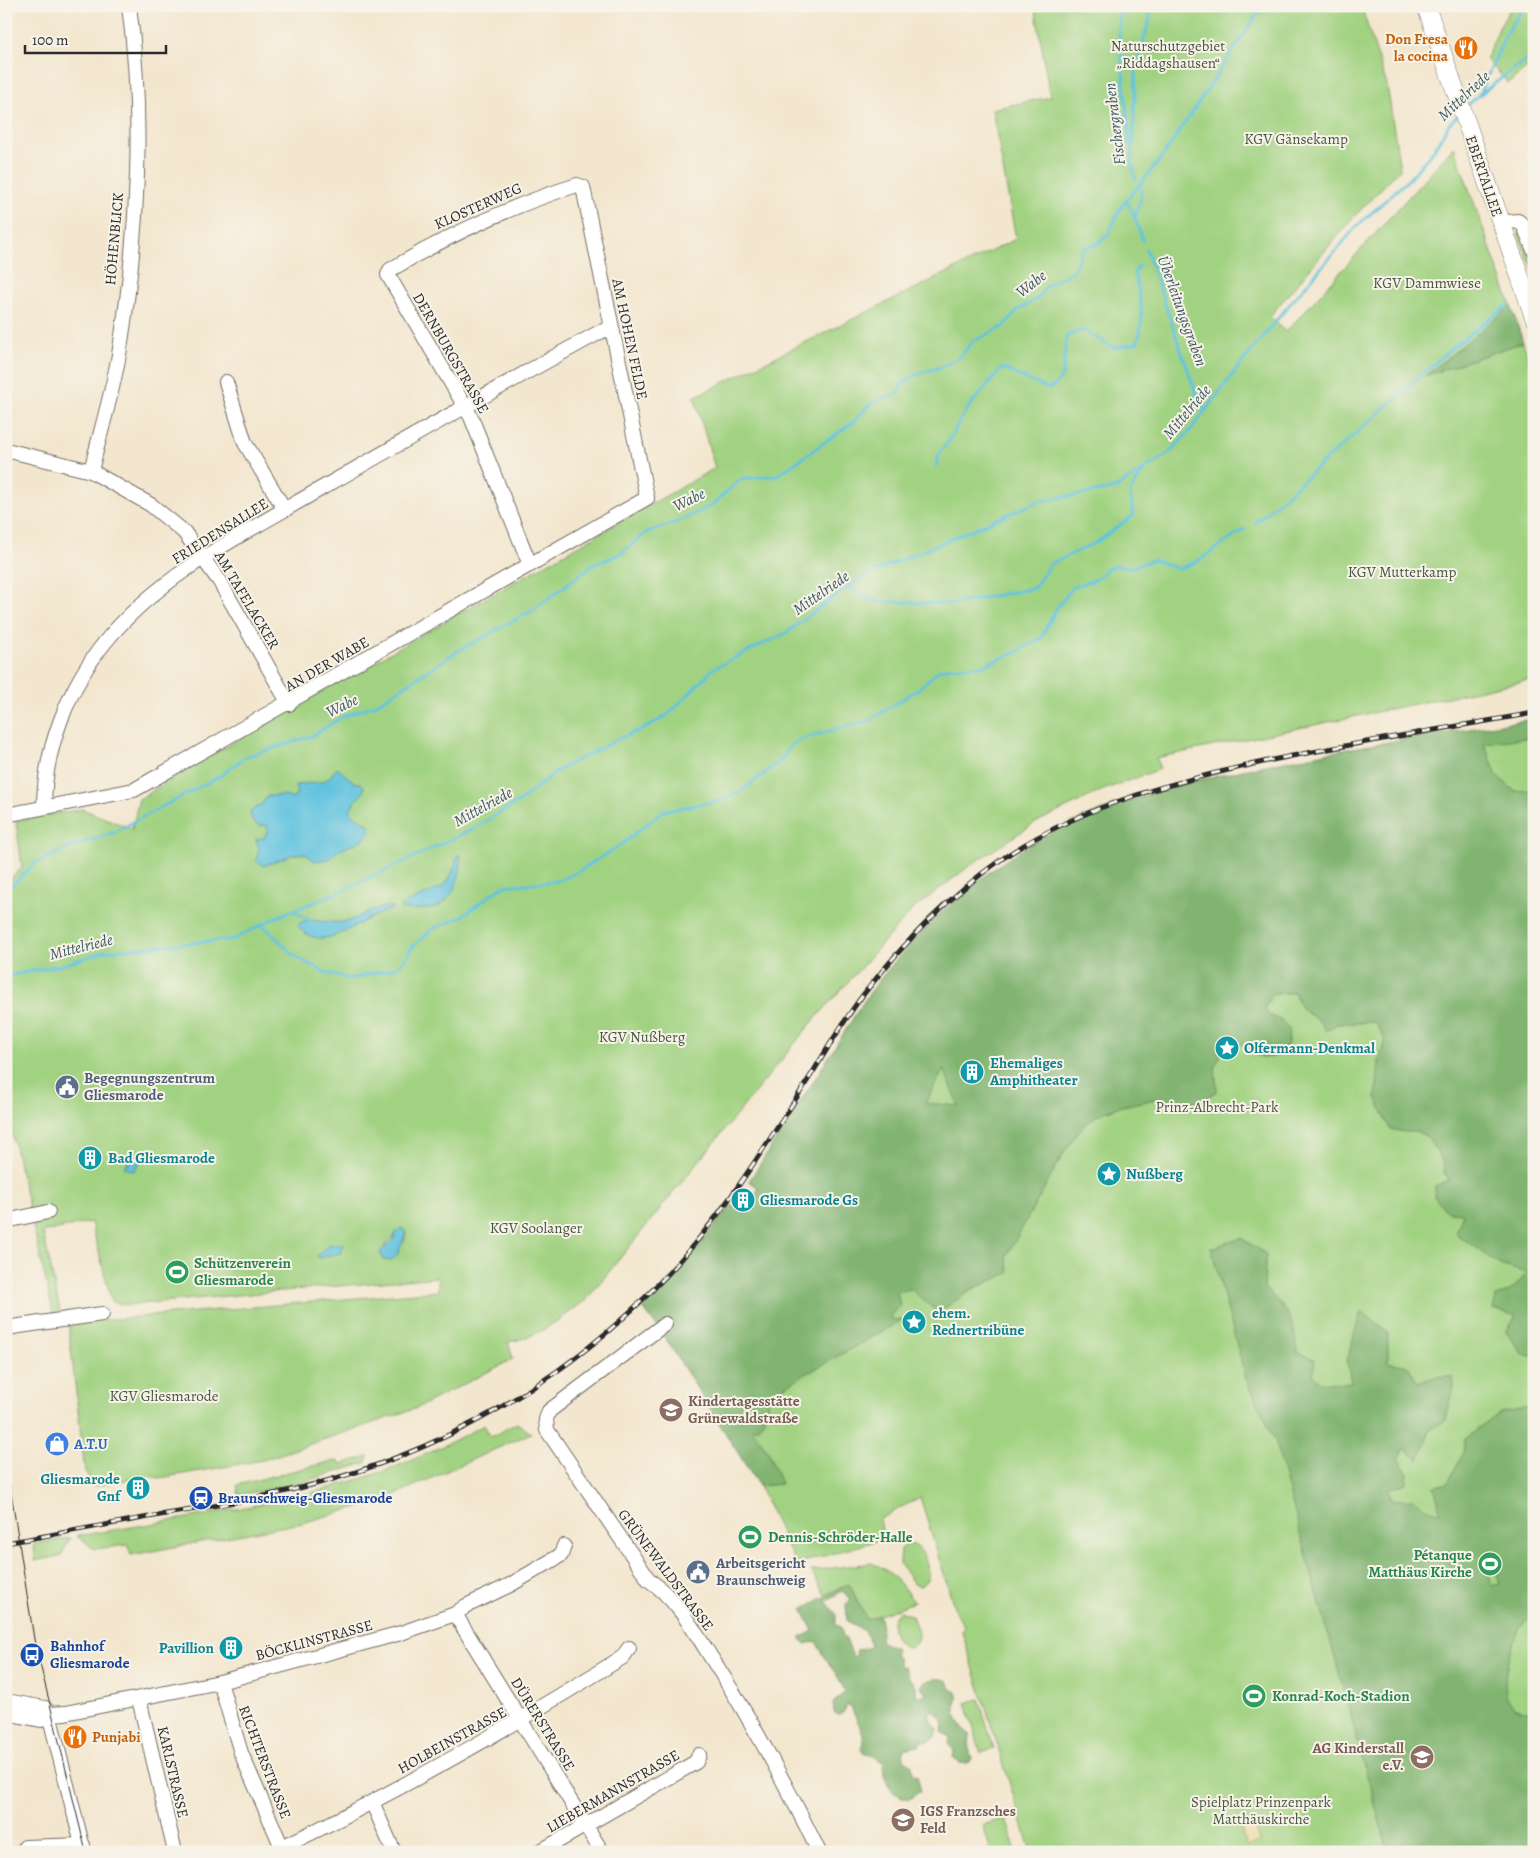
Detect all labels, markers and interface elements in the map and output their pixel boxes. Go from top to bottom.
scale bar [25,22,166,54]
place label: Don Fresa la cocina [1385,29,1449,66]
text: 100 m [32,30,69,50]
restaurant icon: Don Fresa la cocina [1453,35,1479,61]
park label: Naturschutzgebiet „Riddagshausen“ [1111,36,1225,73]
water label: Mittelriede [1433,66,1495,126]
water label: Fischergraben [1099,82,1131,166]
park label: KGV Gänsekamp [1244,129,1348,149]
street label: EBERTALLEE [1461,133,1507,219]
street label: KLOSTERWEG [431,178,525,234]
street label: HÖHENBLICK [100,191,128,286]
water label: Überleitungsgraben [1152,252,1212,370]
water label: Wabe [1011,265,1051,303]
park label: KGV Dammwiese [1373,273,1481,293]
street label: AM HOHEN FELDE [607,276,653,401]
street label: DERNBURGSTRASSE [408,289,494,417]
water label: Mittelriede [1158,380,1216,444]
water label: Wabe [669,483,709,517]
street label: FRIEDENSALLEE [168,493,272,569]
street label: AM TAFELACKER [209,546,285,653]
park label: KGV Mutterkamp [1348,562,1456,582]
water label: Mittelriede [788,565,854,620]
street label: AN DER WABE [280,632,373,697]
water label: Wabe [322,689,362,723]
water label: Mittelriede [449,782,517,832]
water label: Mittelriede [47,928,115,965]
park label: KGV Nußberg [599,1027,686,1047]
place icon: Olfermann-Denkmal [1214,1035,1240,1061]
place label: Olfermann-Denkmal [1244,1038,1375,1058]
place label: Ehemaliges Amphitheater [989,1053,1078,1090]
building icon: Ehemaliges Amphitheater [959,1059,985,1085]
place label: Begegnungszentrum Gliesmarode [84,1068,216,1105]
public building icon: Begegnungszentrum Gliesmarode [54,1074,80,1100]
park label: Prinz-Albrecht-Park [1156,1097,1279,1117]
building icon: Bad Gliesmarode [77,1145,103,1171]
place label: Bad Gliesmarode [108,1148,215,1168]
place icon: Nußberg [1096,1161,1122,1187]
place label: Nußberg [1126,1164,1183,1184]
building icon: Gliesmarode Gs [730,1187,756,1213]
place label: Gliesmarode Gs [760,1190,858,1210]
park label: KGV Soolanger [490,1218,583,1238]
place label: Schützenverein Gliesmarode [194,1253,292,1290]
sports icon: Schützenverein Gliesmarode [164,1259,190,1285]
place label: ehem. Rednertribüne [932,1303,1025,1340]
place icon: ehem. Rednertribüne [901,1309,927,1335]
park label: KGV Gliesmarode [109,1386,219,1406]
place label: Kindertagesstätte Grünewaldstraße [688,1391,800,1428]
school or university icon: Kindertagesstätte Grünewaldstraße [658,1397,684,1423]
shop icon: A.T.U [44,1431,70,1457]
place label: A.T.U [73,1434,108,1454]
place label: Gliesmarode Gnf [40,1469,122,1506]
building icon: Gliesmarode Gnf [125,1475,151,1501]
station icon: Braunschweig-Gliesmarode [188,1485,214,1511]
place label: Braunschweig-Gliesmarode [218,1488,392,1508]
street label: GRÜNEWALDSTRASSE [614,1505,718,1635]
sports icon: Dennis-Schröder-Halle [737,1524,763,1550]
place label: Dennis-Schröder-Halle [768,1527,913,1547]
place label: Pétanque Matthäus Kirche [1368,1545,1472,1582]
sports icon: Pétanque Matthäus Kirche [1477,1551,1503,1577]
place label: Arbeitsgericht Braunschweig [715,1553,806,1590]
public building icon: Arbeitsgericht Braunschweig [685,1559,711,1585]
street label: BÖCKLINSTRASSE [253,1615,375,1665]
building icon: Pavillion [218,1635,244,1661]
place label: Bahnhof Gliesmarode [50,1636,130,1673]
place label: Pavillion [159,1638,215,1658]
bus stop icon: Bahnhof Gliesmarode [19,1642,45,1668]
street label: DÜRERSTRASSE [506,1673,580,1775]
sports icon: Konrad-Koch-Stadion [1241,1683,1267,1709]
place label: Konrad-Koch-Stadion [1272,1686,1410,1706]
street label: RICHTERSTRASSE [234,1702,296,1822]
street label: HOLBEINSTRASSE [394,1702,510,1778]
restaurant icon: Punjabi [62,1724,88,1750]
street label: KARLSTRASSE [153,1724,193,1820]
place label: Punjabi [92,1727,141,1747]
place label: AG Kinderstall e.V. [1311,1738,1404,1775]
school or university icon: AG Kinderstall e.V. [1409,1744,1435,1770]
street label: LIEBERMANNSTRASSE [543,1745,683,1837]
park label: Spielplatz Prinzenpark Matthäuskirche [1191,1792,1332,1829]
place label: IGS Franzsches Feld [920,1801,1016,1838]
school or university icon: IGS Franzsches Feld [890,1807,916,1833]

